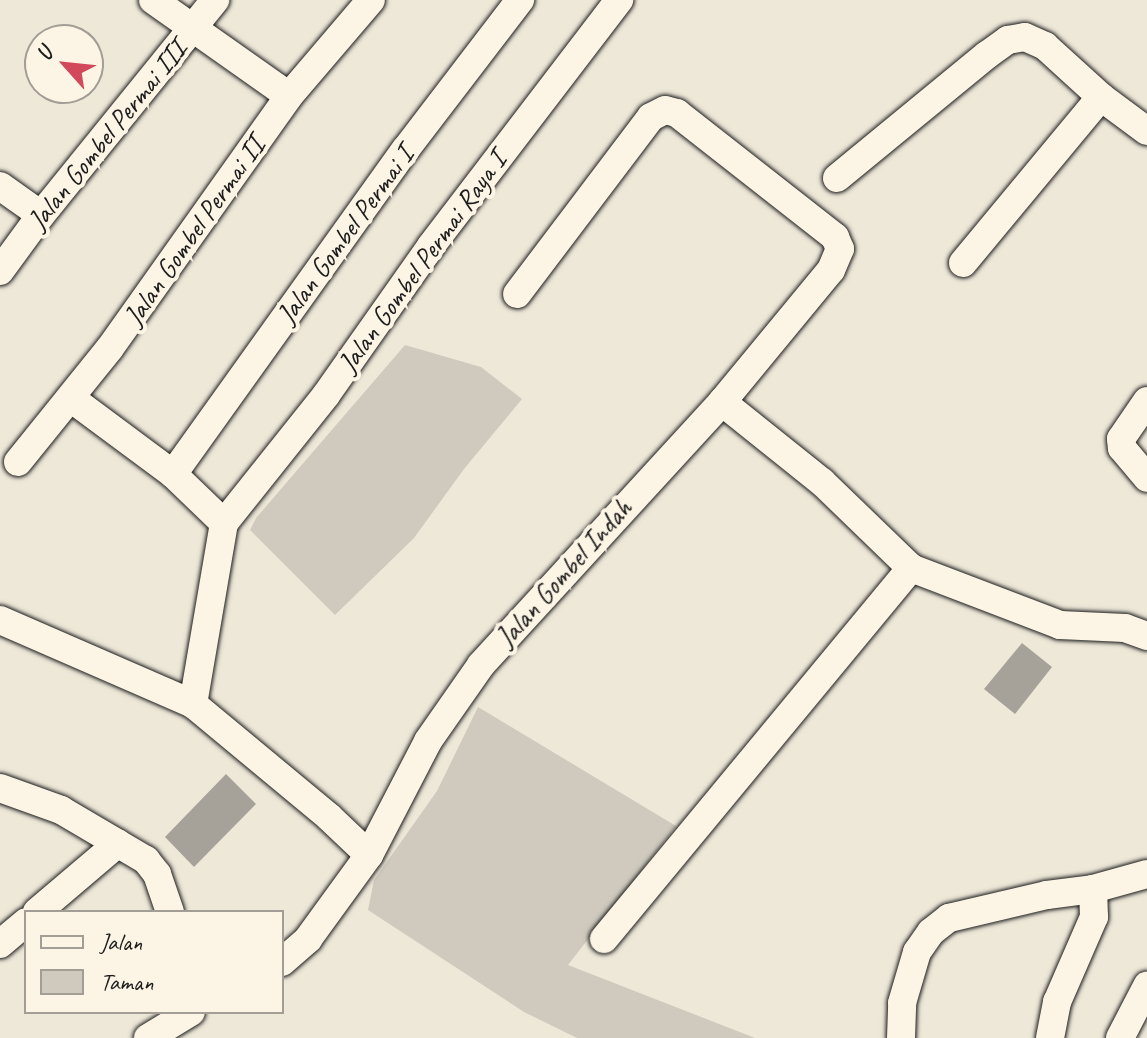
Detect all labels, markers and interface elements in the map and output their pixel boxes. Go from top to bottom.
north arrow [24,24,104,104]
street label: Jalan Gombel Permai III [20,34,194,236]
text: U [30,43,59,65]
street label: Jalan Gombel Permai II [116,130,272,332]
street label: Jalan Gombel Permai I [269,140,421,330]
street label: Jalan Gombel Permai Raya I [331,145,513,379]
street label: Jalan Gombel Indah [489,492,639,654]
legend [24,910,284,1014]
text: Jalan [100,927,142,957]
text: Taman [100,967,153,997]

